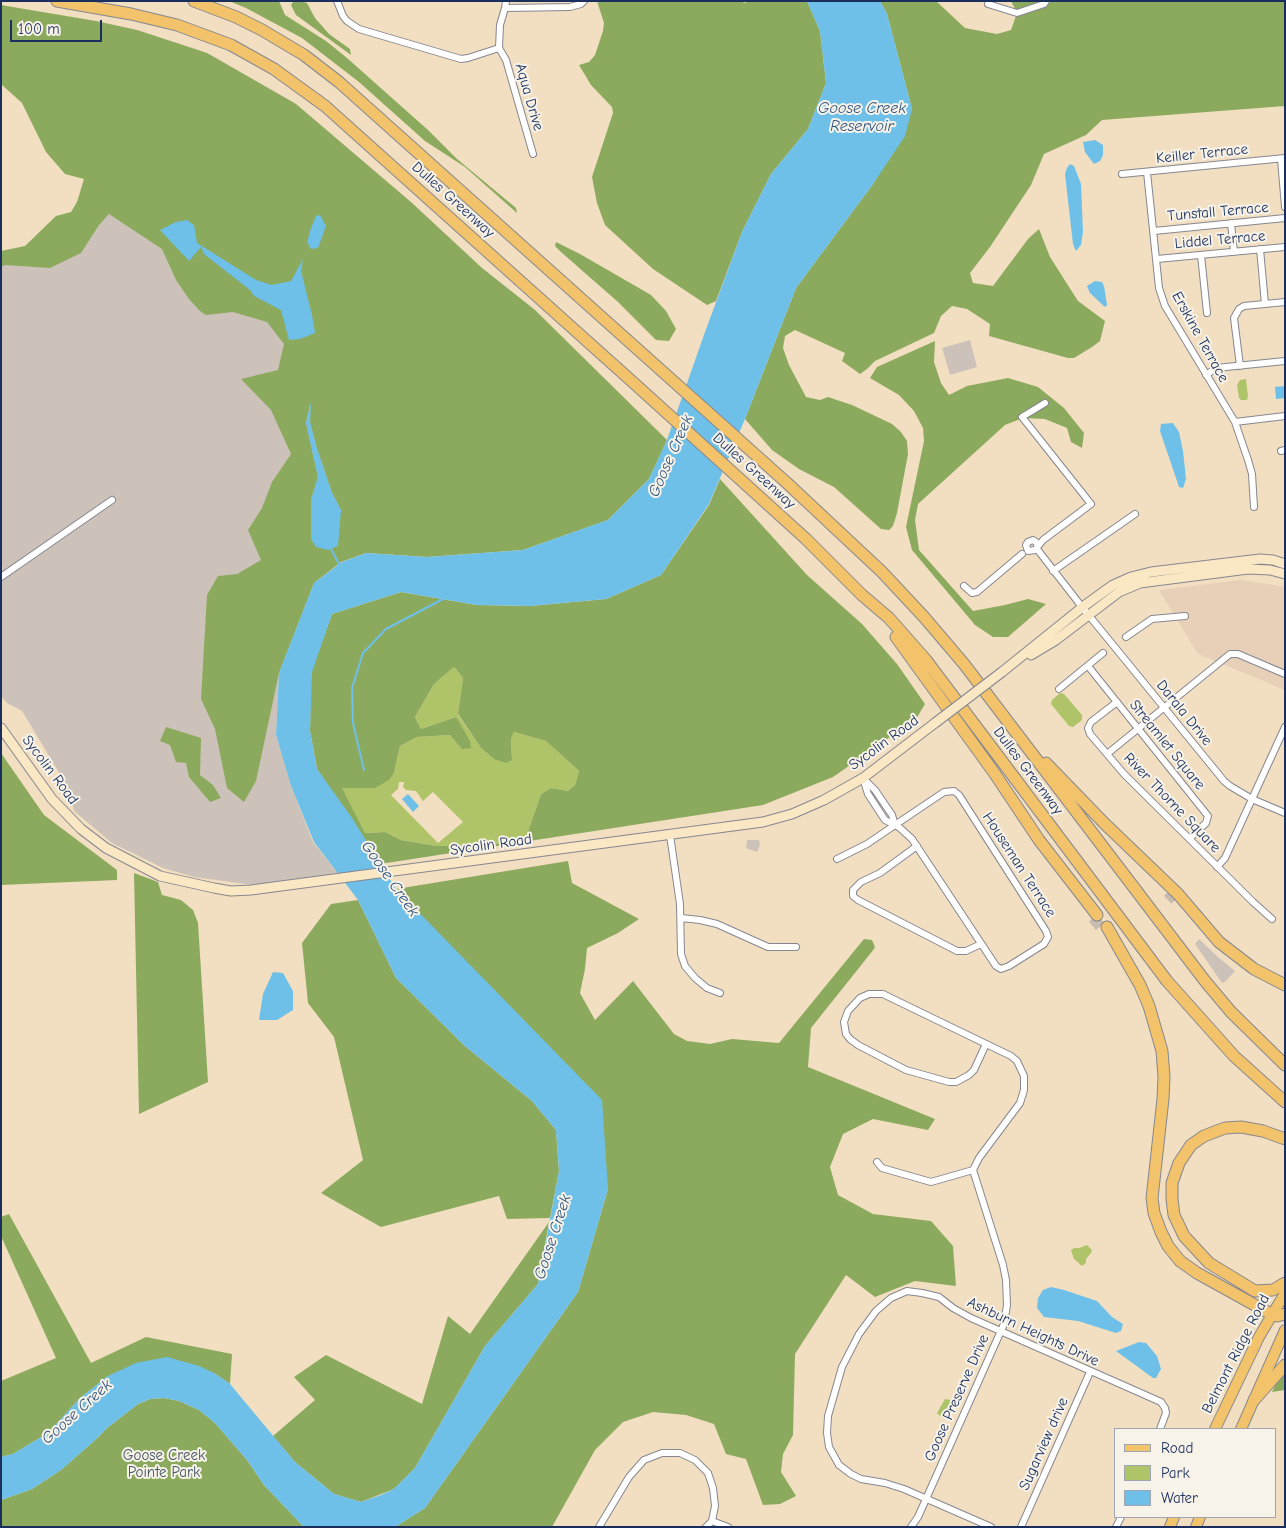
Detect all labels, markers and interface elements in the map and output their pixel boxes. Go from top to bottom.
scale bar [12,10,105,42]
text: 100 m [18,20,60,38]
street label: Aqua Drive [511,61,547,133]
water label: Goose Creek Reservoir [818,98,906,136]
street label: Keiller Terrace [1155,140,1249,168]
street label: Dulles Greenway [408,158,498,242]
street label: Tunstall Terrace [1167,199,1269,225]
street label: Liddel Terrace [1174,227,1266,253]
street label: Erskine Terrace [1168,288,1232,386]
water label: Goose Creek [644,412,698,500]
street label: Dulles Greenway [709,429,799,513]
street label: Darala Drive [1152,677,1216,749]
street label: Streamlet Square [1125,696,1209,794]
street label: Sycolin Road [845,712,923,774]
street label: Dulles Greenway [989,724,1067,818]
street label: Sycolin Road [18,732,82,808]
street label: River Thorne Square [1120,749,1224,857]
street label: Houseman Terrace [978,809,1060,921]
street label: Sycolin Road [449,830,533,860]
water label: Goose Creek [357,837,423,921]
water label: Goose Creek [530,1192,576,1282]
street label: Belmont Ridge Road [1198,1291,1274,1417]
street label: Ashburn Heights Drive [964,1294,1102,1370]
street label: Goose Preserve Drive [921,1332,993,1464]
water label: Goose Creek [38,1375,116,1449]
street label: Sugarview drive [1016,1395,1072,1493]
legend [1114,1428,1276,1518]
text: Road [1161,1439,1193,1457]
park label: Goose Creek Pointe Park [123,1447,205,1482]
text: Park [1161,1464,1190,1482]
text: Water [1161,1489,1198,1507]

